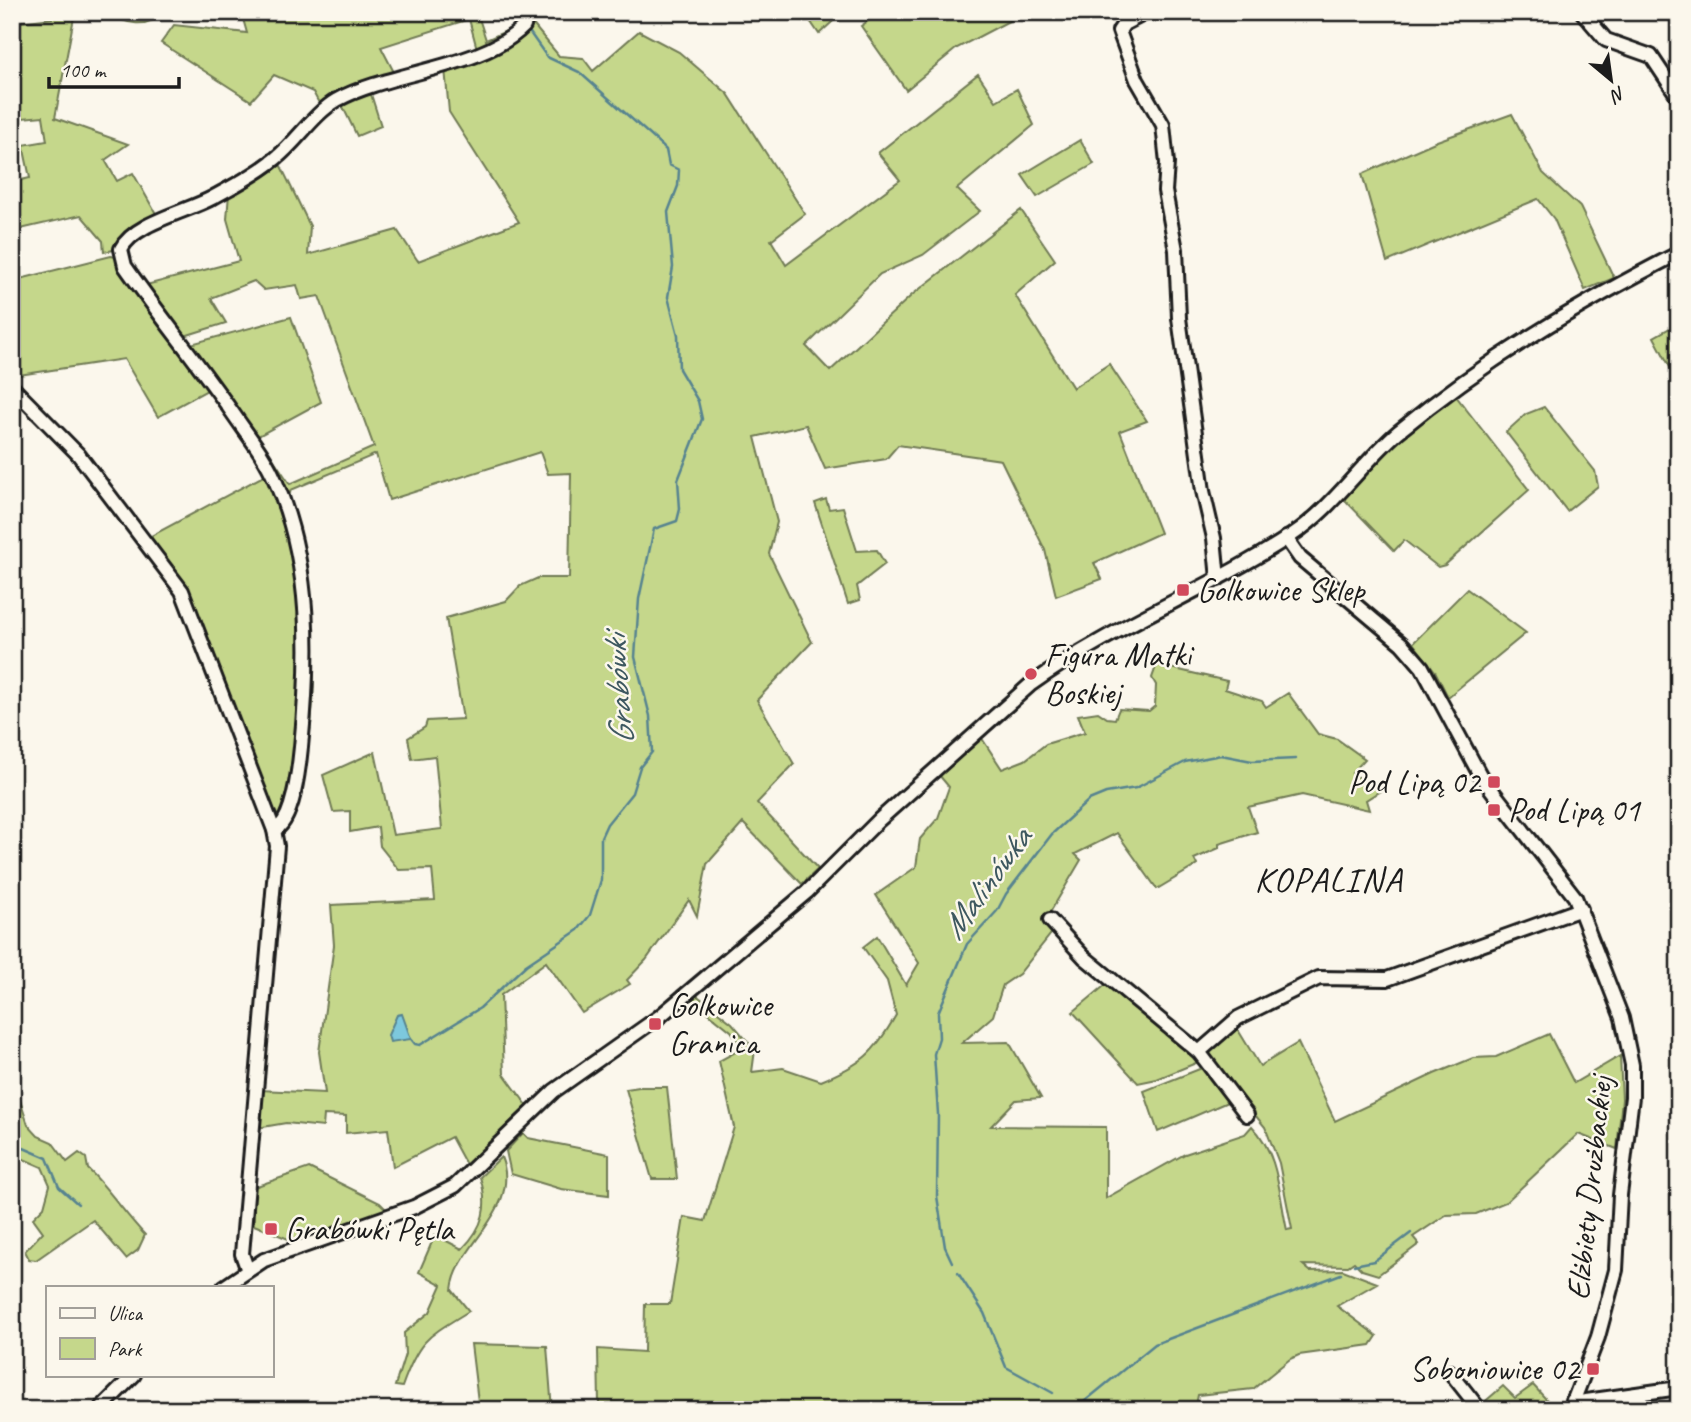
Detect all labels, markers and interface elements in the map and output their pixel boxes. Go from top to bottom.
scale bar [49,46,178,90]
north arrow [1576,46,1646,116]
text: 100 m [60,57,107,83]
text: N [1605,81,1630,109]
place label: Golkowice Sklep [1197,569,1366,611]
marker: Golkowice Sklep [1175,582,1191,598]
water label: Grabówki [591,625,644,746]
place label: Figura Matki Boskiej [1045,634,1195,714]
marker: Figura Matki Boskiej [1023,666,1039,682]
place label: Pod Lipą 02 [1348,761,1483,803]
marker: Pod Lipą 02 [1486,774,1502,790]
place label: Pod Lipą 01 [1508,789,1642,831]
marker: Pod Lipą 01 [1486,802,1502,818]
water label: Malinówka [930,815,1044,948]
district label: KOPALINA [1254,857,1404,902]
place label: Golkowice Granica [669,984,774,1064]
marker: Golkowice Granica [647,1016,663,1032]
street label: Elżbiety Drużbackiej [1556,1071,1622,1302]
place label: Grabówki Pętla [285,1208,456,1250]
marker: Grabówki Pętla [263,1221,279,1237]
legend [46,1286,273,1376]
text: Ulica [108,1300,144,1326]
text: Park [108,1336,143,1362]
place label: Soboniowice 02 [1410,1348,1582,1390]
marker: Soboniowice 02 [1585,1361,1601,1377]

